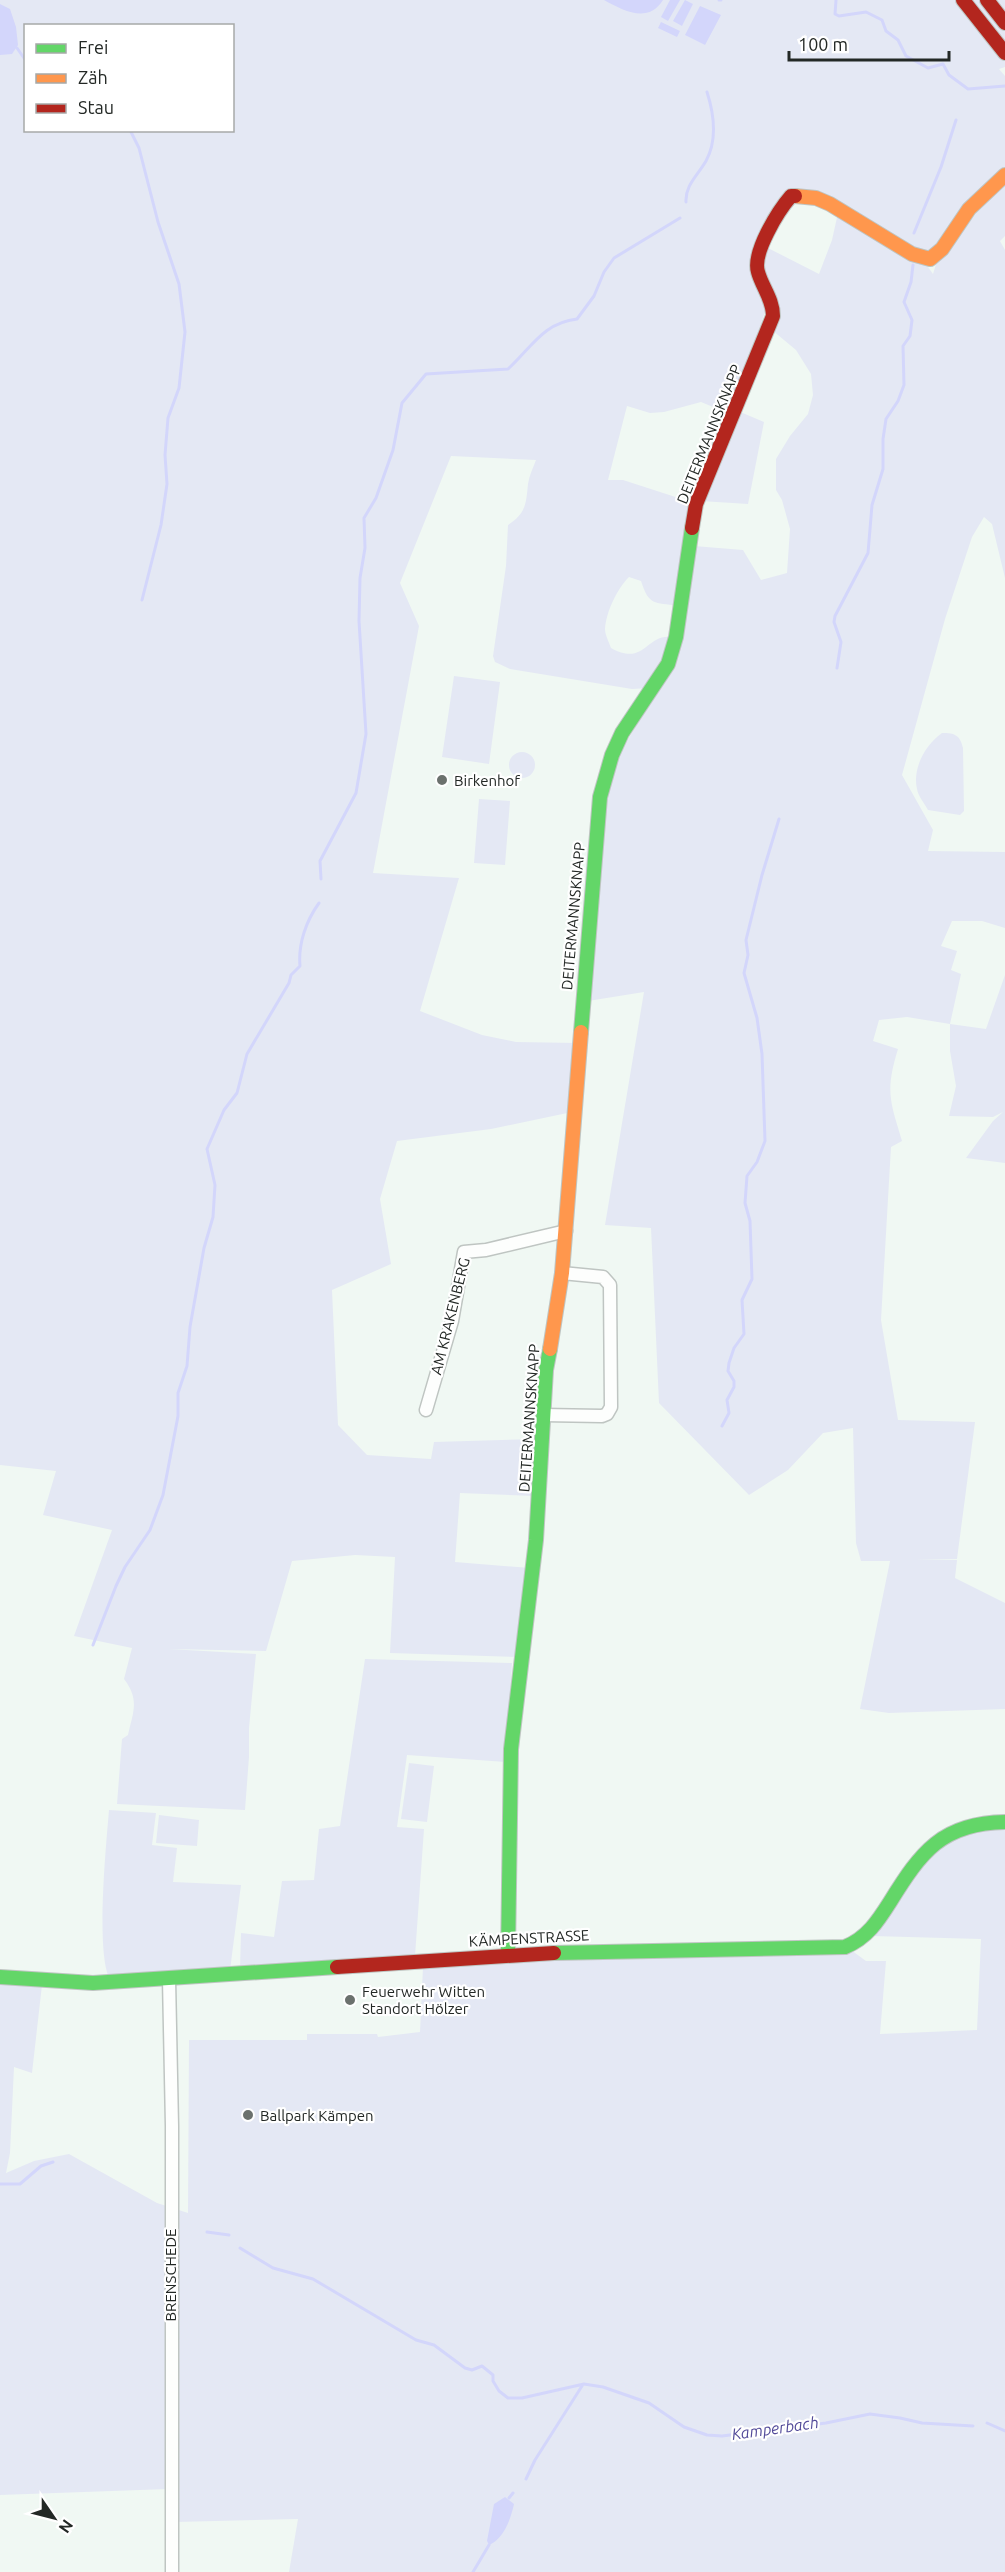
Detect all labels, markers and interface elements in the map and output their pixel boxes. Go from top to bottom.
legend [24,24,234,132]
scale bar [789,24,950,62]
text: 100 m [798,34,848,54]
text: Frei [78,37,108,57]
text: Zäh [78,67,108,87]
text: Stau [78,97,114,117]
street label: DEITERMANNSKNAPP [673,362,745,506]
place label: Birkenhof [454,772,520,789]
marker: Birkenhof [435,773,449,787]
street label: DEITERMANNSKNAPP [558,841,588,991]
street label: AM KRAKENBERG [427,1256,473,1376]
street label: DEITERMANNSKNAPP [515,1343,543,1493]
street label: KÄMPENSTRASSE [468,1926,590,1950]
place label: Feuerwehr Witten Standort Hölzer [362,1983,485,2017]
marker: Feuerwehr Witten Standort Hölzer [343,1993,357,2007]
place label: Ballpark Kämpen [260,2107,374,2124]
marker: Ballpark Kämpen [241,2108,255,2122]
street label: BRENSCHEDE [162,2229,179,2321]
water label: Kamperbach [730,2413,820,2443]
north arrow [24,2488,84,2548]
text: N [55,2517,77,2537]

